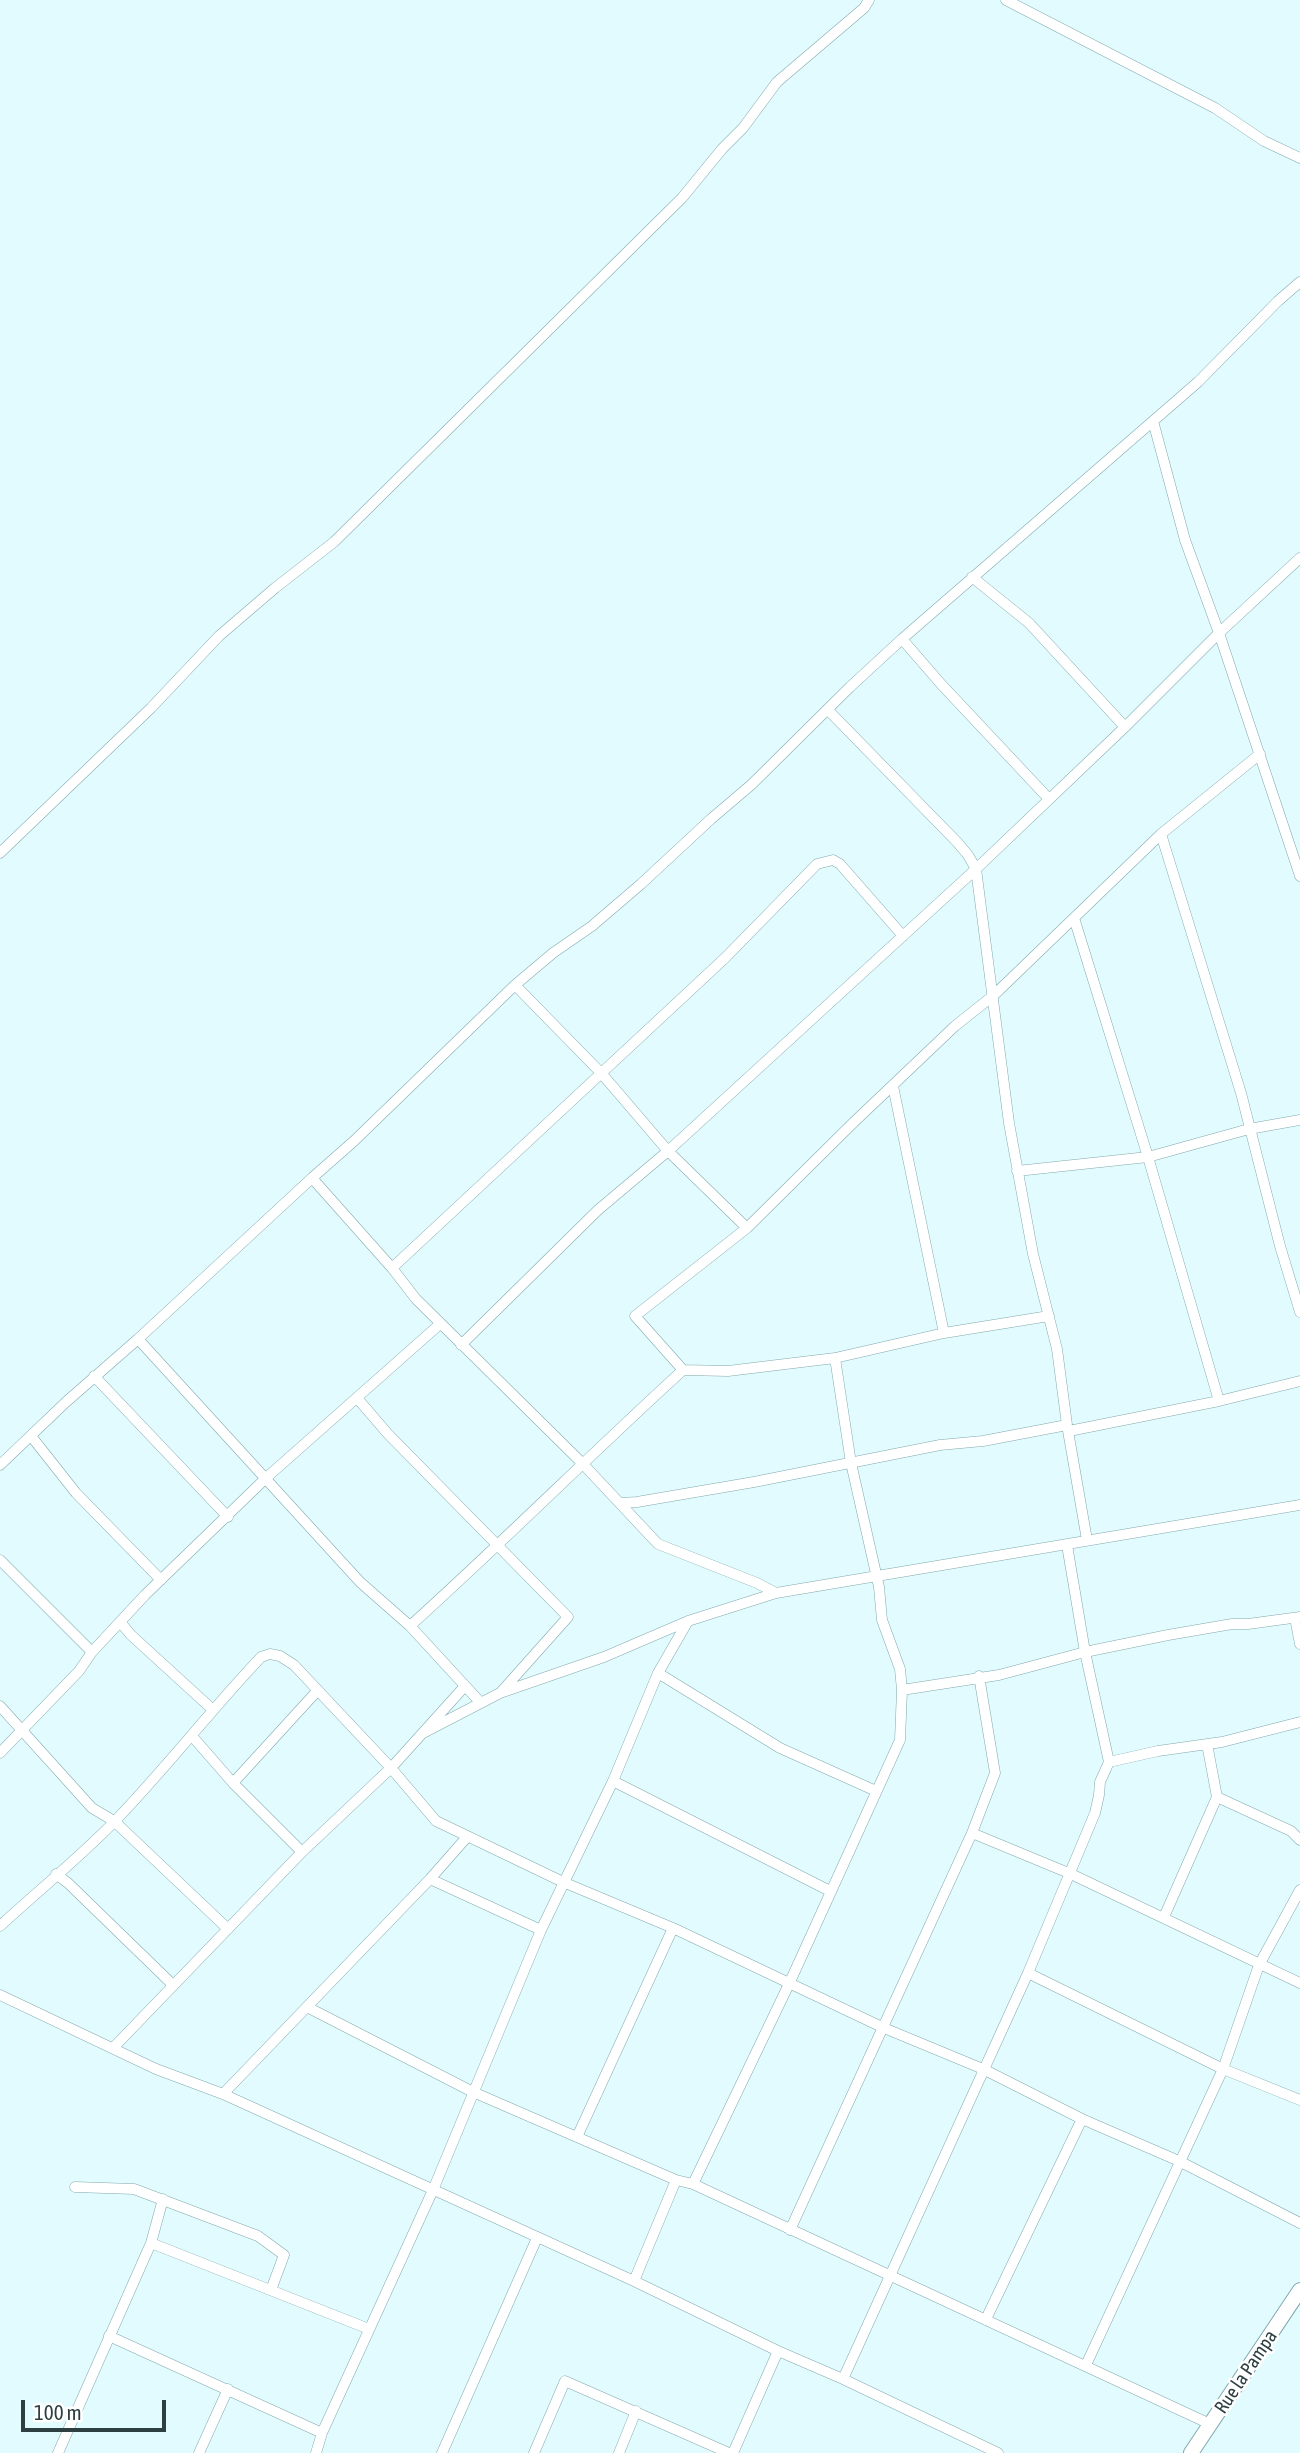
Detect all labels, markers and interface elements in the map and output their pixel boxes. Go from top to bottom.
street label: Rue la Pampa [1210,2326,1282,2418]
scale bar [24,2386,170,2430]
text: 100 m [34,2400,82,2424]

